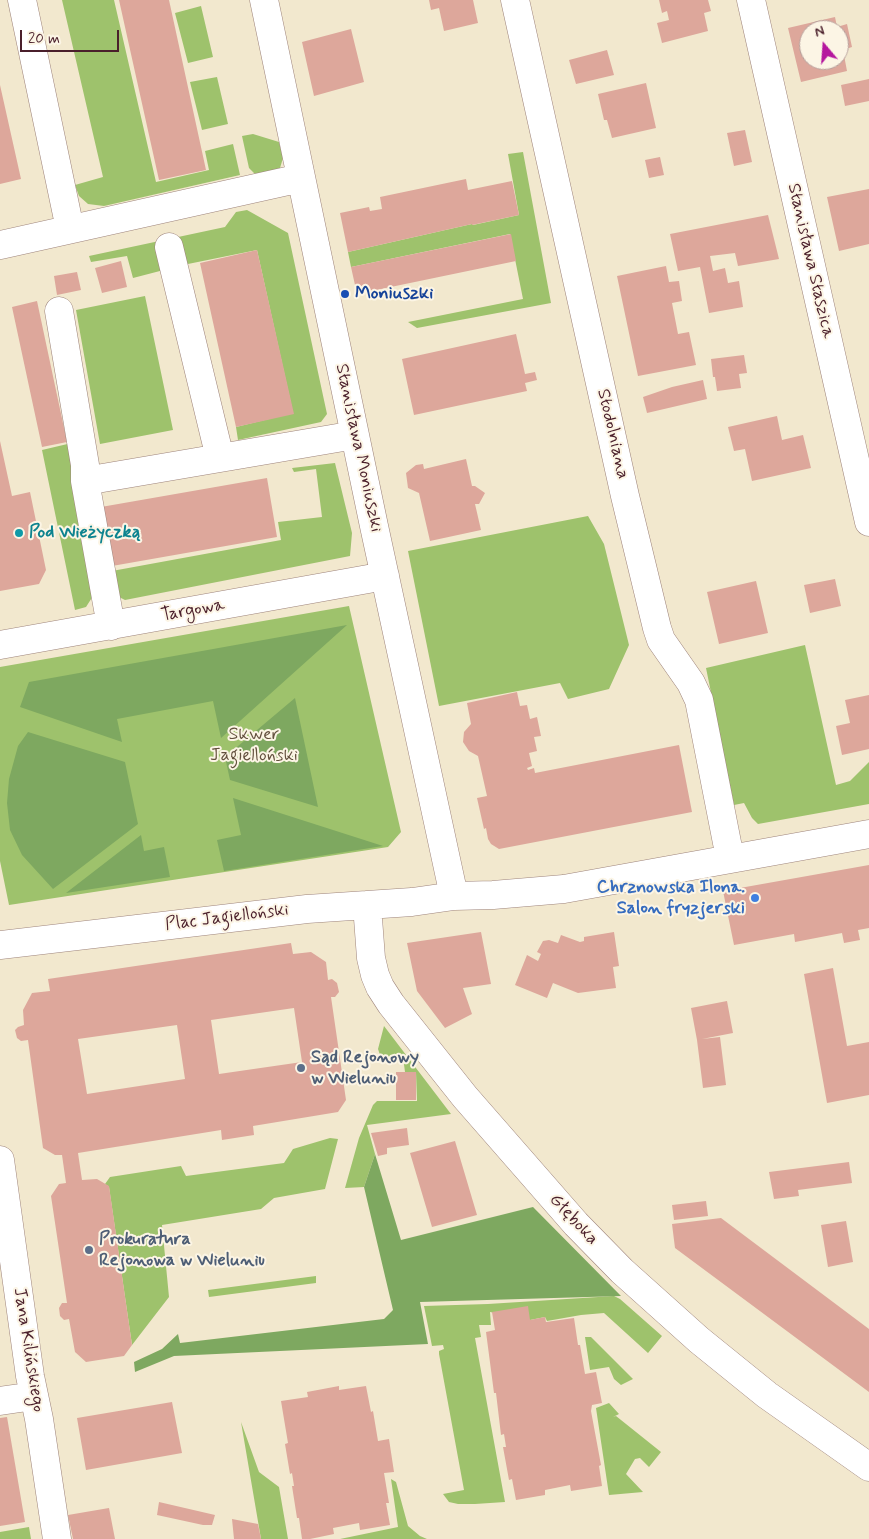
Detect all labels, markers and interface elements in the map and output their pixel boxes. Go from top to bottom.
scale bar [22,20,121,52]
north arrow [799,20,849,70]
text: N [812,22,827,42]
text: 20 m [28,29,60,49]
street label: Stanisława Staszica [782,182,838,340]
place label: Moniuszki [355,283,433,305]
marker: Moniuszki [339,288,351,300]
street label: Stanisława Moniuszki [330,362,386,534]
street label: Stodolniana [591,387,633,481]
place label: Pod Wieżyczką [29,522,141,544]
marker: Pod Wieżyczką [13,527,25,539]
street label: Targowa [160,595,226,627]
park label: Skwer Jagielloński [210,724,298,766]
place label: Chrznowska Ilona. Salon fryzjerski [597,877,745,920]
marker: Chrznowska Ilona. Salon fryzjerski [749,892,761,904]
street label: Plac Jagielloński [164,900,290,936]
place label: Sąd Rejonowy w Wieluniu [311,1047,419,1090]
marker: Sąd Rejonowy w Wieluniu [295,1062,307,1074]
street label: Głęboka [544,1190,602,1250]
place label: Prokuratura Rejonowa w Wieluniu [99,1229,265,1272]
marker: Prokuratura Rejonowa w Wieluniu [83,1244,95,1256]
street label: Jana Kilińskiego [7,1286,49,1414]

